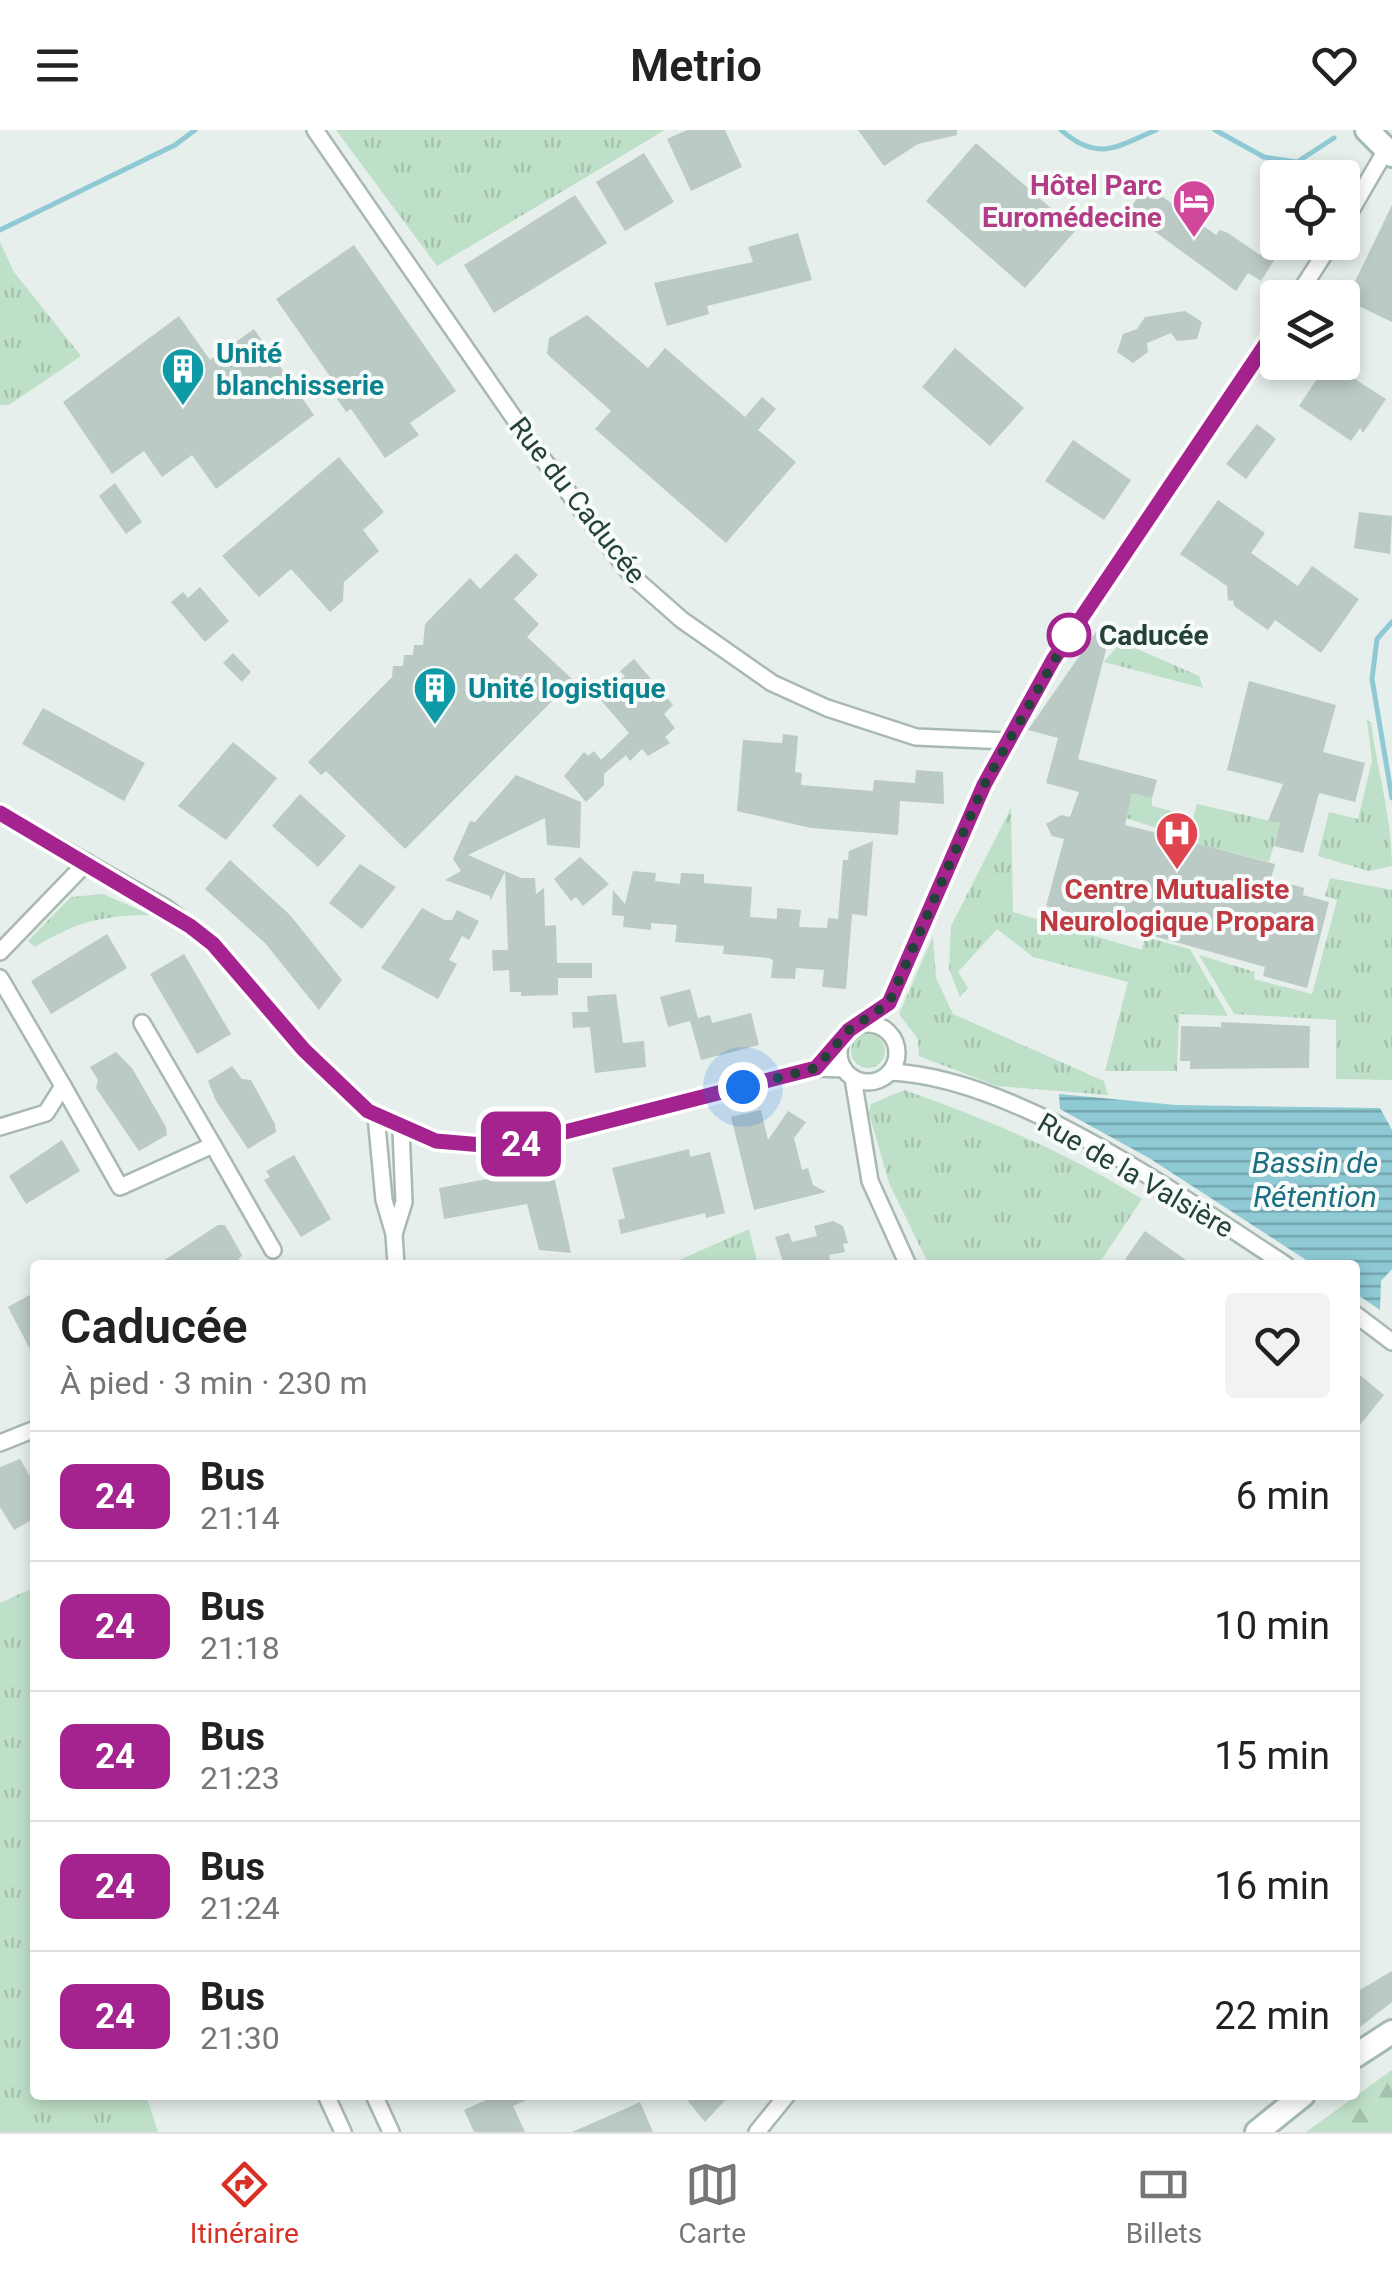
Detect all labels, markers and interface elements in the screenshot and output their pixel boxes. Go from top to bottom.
icon: menu [30,38,85,93]
icon: heart [1307,38,1362,93]
text: Metrio [630,39,762,92]
map controls [1260,160,1360,380]
button: locate [1260,160,1360,260]
place label: Hôtel Parc Euromédecine [982,169,1162,234]
hotel icon: Hôtel Parc Euromédecine [1171,178,1217,239]
button: layers [1260,280,1360,380]
place label: Unité blanchisserie [216,337,384,402]
building icon: Unité blanchisserie [160,346,206,407]
street label: Rue du Caducée [503,411,653,590]
marker: Caducée [1048,614,1090,656]
place label: Caducée [1099,619,1209,652]
building icon: Unité logistique [412,665,458,726]
place label: Unité logistique [468,672,666,705]
hospital icon: Centre Mutualiste Neurologique Propara [1154,810,1200,871]
place label: Centre Mutualiste Neurologique Propara [1039,873,1315,938]
your location [718,1062,768,1112]
street label: Rue de la Valsière [1032,1106,1239,1245]
line badge: 24 [476,1112,566,1176]
text: 24 [501,1124,541,1165]
water label: Bassin de Rétention [1252,1145,1378,1214]
button: heart [1225,1293,1330,1398]
text: Caducée [60,1298,248,1355]
text: À pied · 3 min · 230 m [60,1364,367,1402]
text: Bus [200,1455,265,1499]
text: 6 min [1236,1474,1330,1518]
text: 24 [95,1476,135,1517]
text: 21:14 [200,1499,280,1537]
text: Bus [200,1585,265,1629]
text: 10 min [1214,1604,1330,1648]
text: 24 [95,1606,135,1647]
text: 21:18 [200,1629,280,1667]
text: Bus [200,1715,265,1759]
text: 15 min [1214,1734,1330,1778]
text: 24 [95,1736,135,1777]
text: 21:23 [200,1759,280,1797]
text: Bus [200,1845,265,1889]
text: 16 min [1214,1864,1330,1908]
text: 24 [95,1866,135,1907]
text: 21:24 [200,1889,280,1927]
text: Bus [200,1975,265,2019]
text: 22 min [1214,1994,1330,2038]
text: 24 [95,1996,135,2037]
text: 21:30 [200,2019,280,2057]
tab: Itinéraire [190,2157,299,2250]
tab: Carte [678,2157,746,2250]
tab: Billets [1126,2157,1202,2250]

